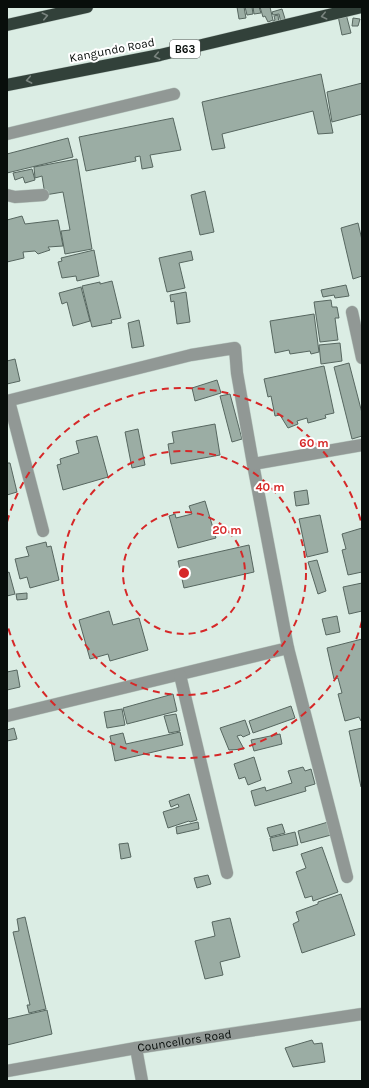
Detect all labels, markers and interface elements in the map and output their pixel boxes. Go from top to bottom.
one-way arrow [321,12,327,20]
one-way arrow [42,13,48,21]
street label: Kangundo Road [68,35,156,65]
road number: B63 [170,40,200,58]
one-way arrow [153,51,160,59]
one-way arrow [26,76,32,84]
text: 60 m [299,436,329,450]
text: 40 m [255,480,285,494]
text: 20 m [212,523,242,537]
centre of rings [177,566,191,580]
street label: Councellors Road [136,1027,233,1055]

